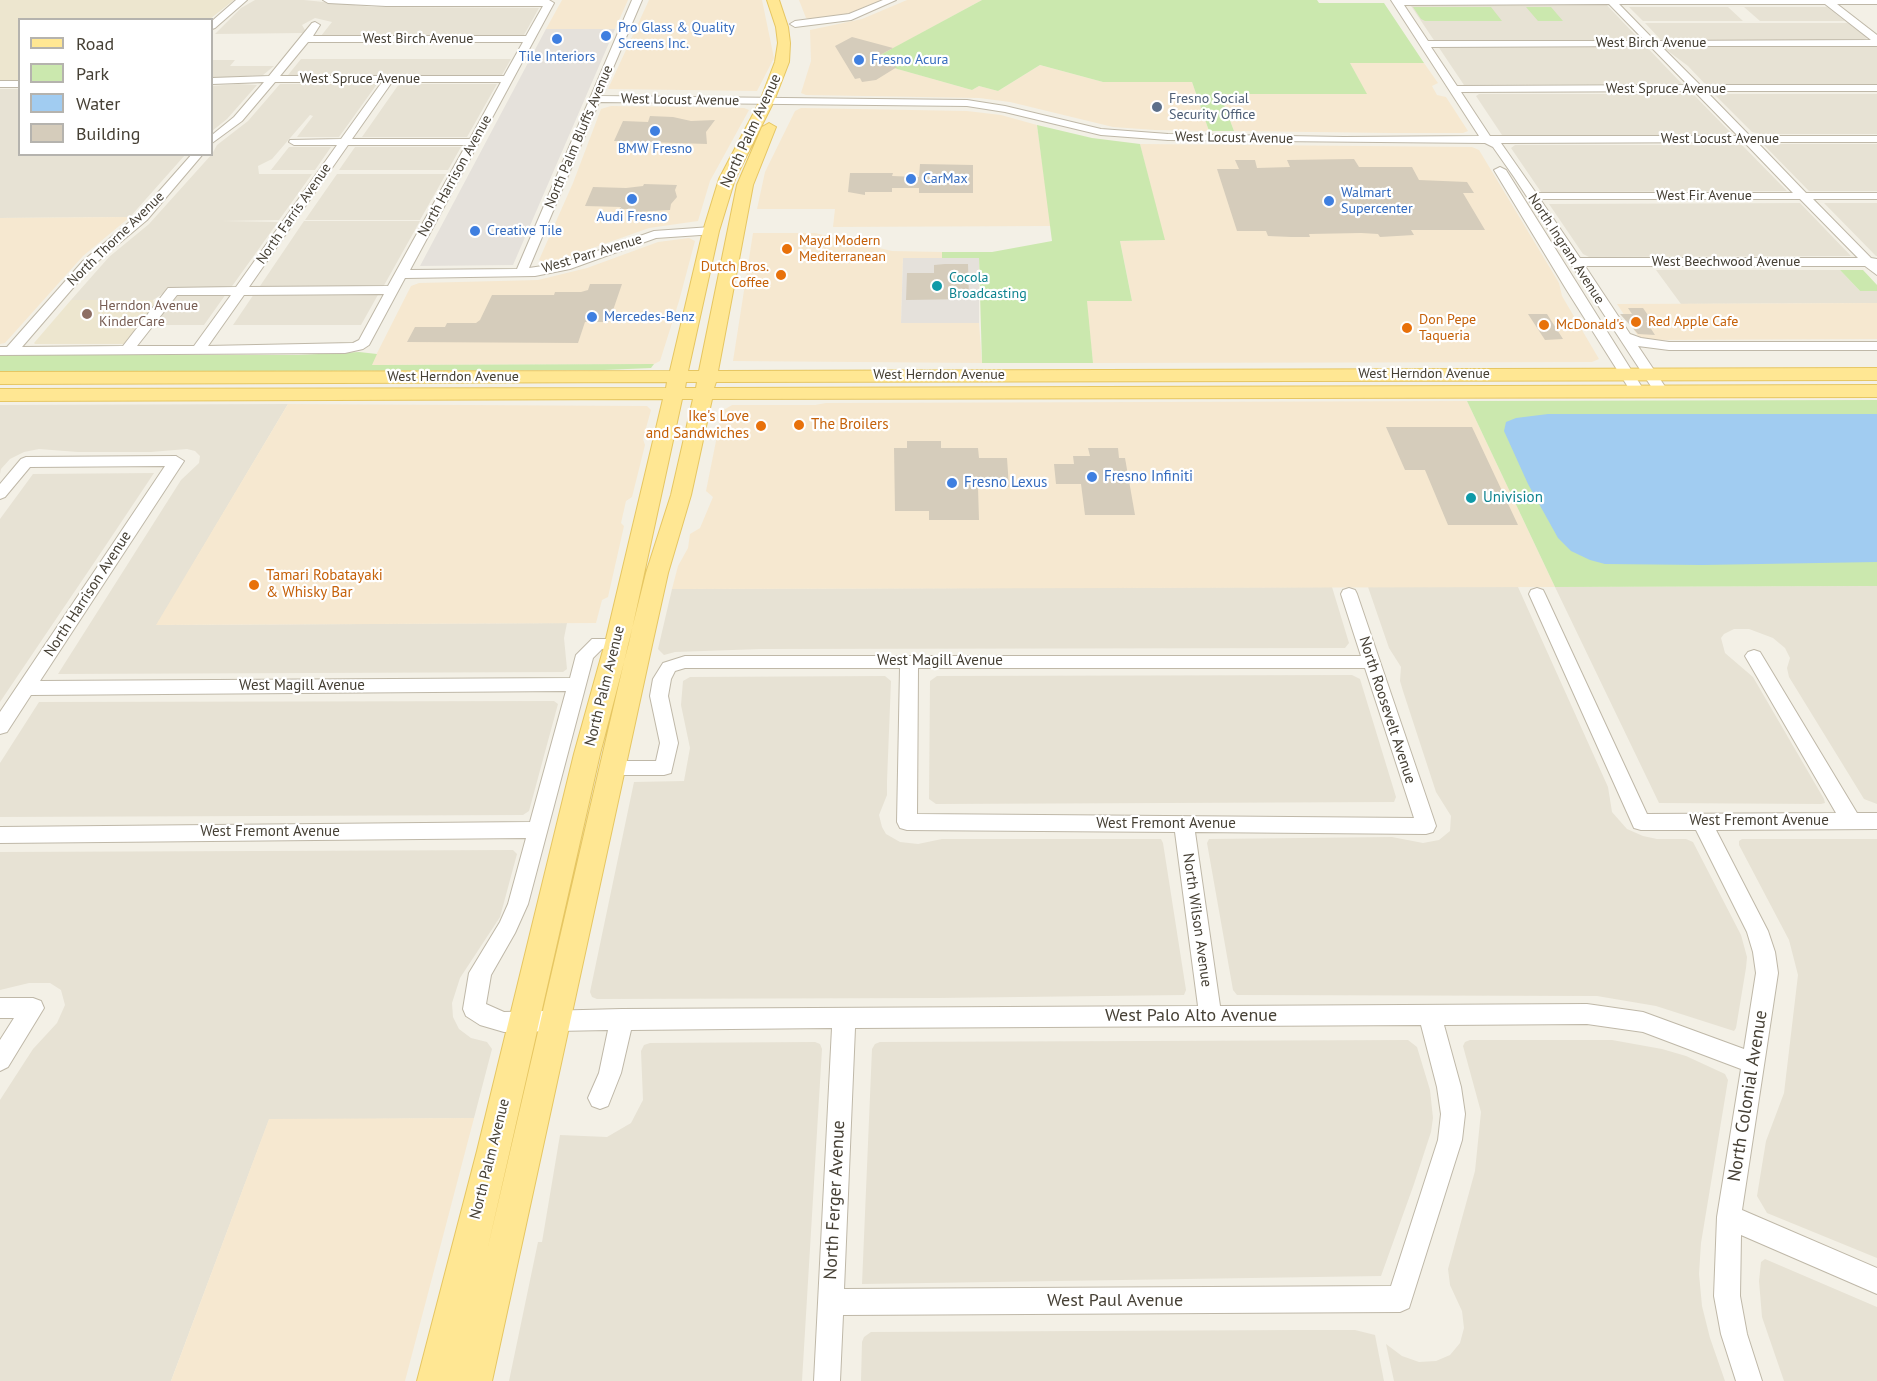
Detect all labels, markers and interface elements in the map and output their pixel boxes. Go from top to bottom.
legend [18,18,213,156]
place label: Pro Glass & Quality Screens Inc. [618,20,735,52]
marker: Pro Glass & Quality Screens Inc. [599,29,613,43]
street label: West Birch Avenue [363,31,473,47]
text: Road [76,32,114,55]
marker: Tile Interiors [550,32,564,46]
street label: West Birch Avenue [1596,35,1706,51]
place label: Tile Interiors [519,49,595,65]
place label: Fresno Acura [871,52,948,68]
marker: Fresno Acura [852,53,866,67]
text: Park [76,62,109,85]
street label: North Palm Bluffs Avenue [541,63,617,211]
street label: West Spruce Avenue [300,71,420,87]
street label: North Palm Avenue [717,71,785,191]
street label: West Spruce Avenue [1606,81,1726,97]
street label: West Locust Avenue [621,91,739,109]
place label: Fresno Social Security Office [1169,91,1255,124]
text: Water [76,92,120,115]
marker: Fresno Social Security Office [1150,100,1164,114]
street label: North Harrison Avenue [415,112,495,240]
text: Building [76,122,140,145]
marker: BMW Fresno [648,124,662,138]
street label: West Locust Avenue [1175,129,1293,147]
street label: West Locust Avenue [1661,131,1779,147]
place label: BMW Fresno [618,141,692,157]
street label: North Farris Avenue [253,160,335,268]
place label: CarMax [923,171,968,187]
marker: CarMax [904,172,918,186]
place label: Walmart Supercenter [1341,185,1413,218]
street label: North Thorne Avenue [64,188,168,290]
street label: West Fir Avenue [1656,188,1752,204]
street label: North Ingram Avenue [1524,191,1608,307]
marker: Audi Fresno [625,192,639,206]
marker: Walmart Supercenter [1322,194,1336,208]
place label: Audi Fresno [597,209,667,225]
place label: Creative Tile [487,223,562,239]
marker: Creative Tile [468,224,482,238]
street label: West Parr Avenue [540,231,644,277]
place label: Mayd Modern Mediterranean [799,233,886,266]
marker: Mayd Modern Mediterranean [780,242,794,256]
street label: West Beechwood Avenue [1652,254,1800,270]
place label: Dutch Bros. Coffee [701,259,769,292]
marker: Dutch Bros. Coffee [774,268,788,282]
place label: Cocola Broadcasting [949,270,1027,302]
marker: Cocola Broadcasting [930,279,944,293]
place label: Herndon Avenue KinderCare [99,298,198,330]
marker: Herndon Avenue KinderCare [80,307,94,321]
place label: Mercedes-Benz [604,309,695,325]
marker: Mercedes-Benz [585,310,599,324]
place label: Don Pepe Taqueria [1419,312,1476,344]
place label: Red Apple Cafe [1648,314,1738,330]
marker: Red Apple Cafe [1629,315,1643,329]
place label: McDonald's [1556,317,1624,333]
marker: McDonald's [1537,318,1551,332]
marker: Don Pepe Taqueria [1400,321,1414,335]
street label: West Herndon Avenue [1358,366,1490,382]
street label: West Herndon Avenue [873,367,1005,383]
street label: West Herndon Avenue [387,369,519,385]
place label: Ike's Love and Sandwiches [646,408,749,443]
place label: The Broilers [811,416,888,434]
marker: The Broilers [792,418,806,432]
marker: Ike's Love and Sandwiches [754,419,768,433]
place label: Fresno Infiniti [1104,468,1193,486]
marker: Fresno Infiniti [1085,470,1099,484]
place label: Fresno Lexus [964,474,1047,492]
marker: Fresno Lexus [945,476,959,490]
place label: Univision [1483,489,1543,507]
marker: Univision [1464,491,1478,505]
street label: North Harrison Avenue [41,528,135,660]
place label: Tamari Robatayaki & Whisky Bar [266,567,383,602]
marker: Tamari Robatayaki & Whisky Bar [247,578,261,592]
street label: North Palm Avenue [581,624,629,748]
street label: North Roosevelt Avenue [1355,634,1419,786]
street label: West Magill Avenue [877,652,1003,670]
street label: West Magill Avenue [239,677,365,695]
street label: West Fremont Avenue [1689,812,1829,830]
street label: West Fremont Avenue [1096,815,1236,833]
street label: West Fremont Avenue [200,823,340,841]
street label: North Wilson Avenue [1179,852,1215,988]
street label: West Palo Alto Avenue [1105,1005,1277,1027]
street label: North Colonial Avenue [1724,1009,1772,1183]
street label: North Palm Avenue [466,1097,514,1221]
street label: North Ferger Avenue [820,1120,850,1280]
street label: West Paul Avenue [1047,1290,1183,1312]

